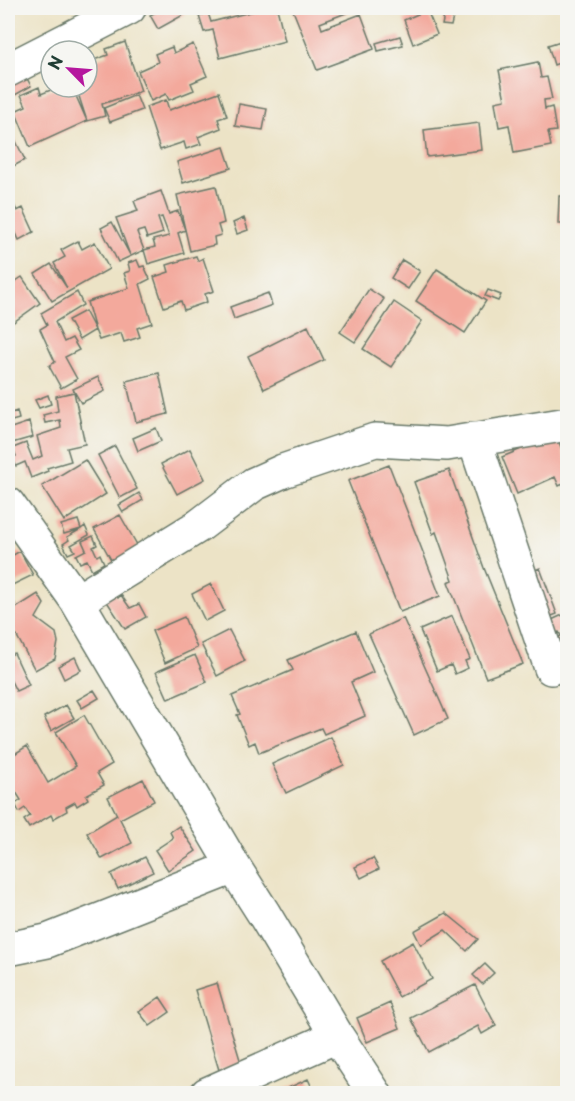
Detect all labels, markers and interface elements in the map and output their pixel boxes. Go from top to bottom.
north arrow [39,39,99,99]
text: N [41,51,68,73]

